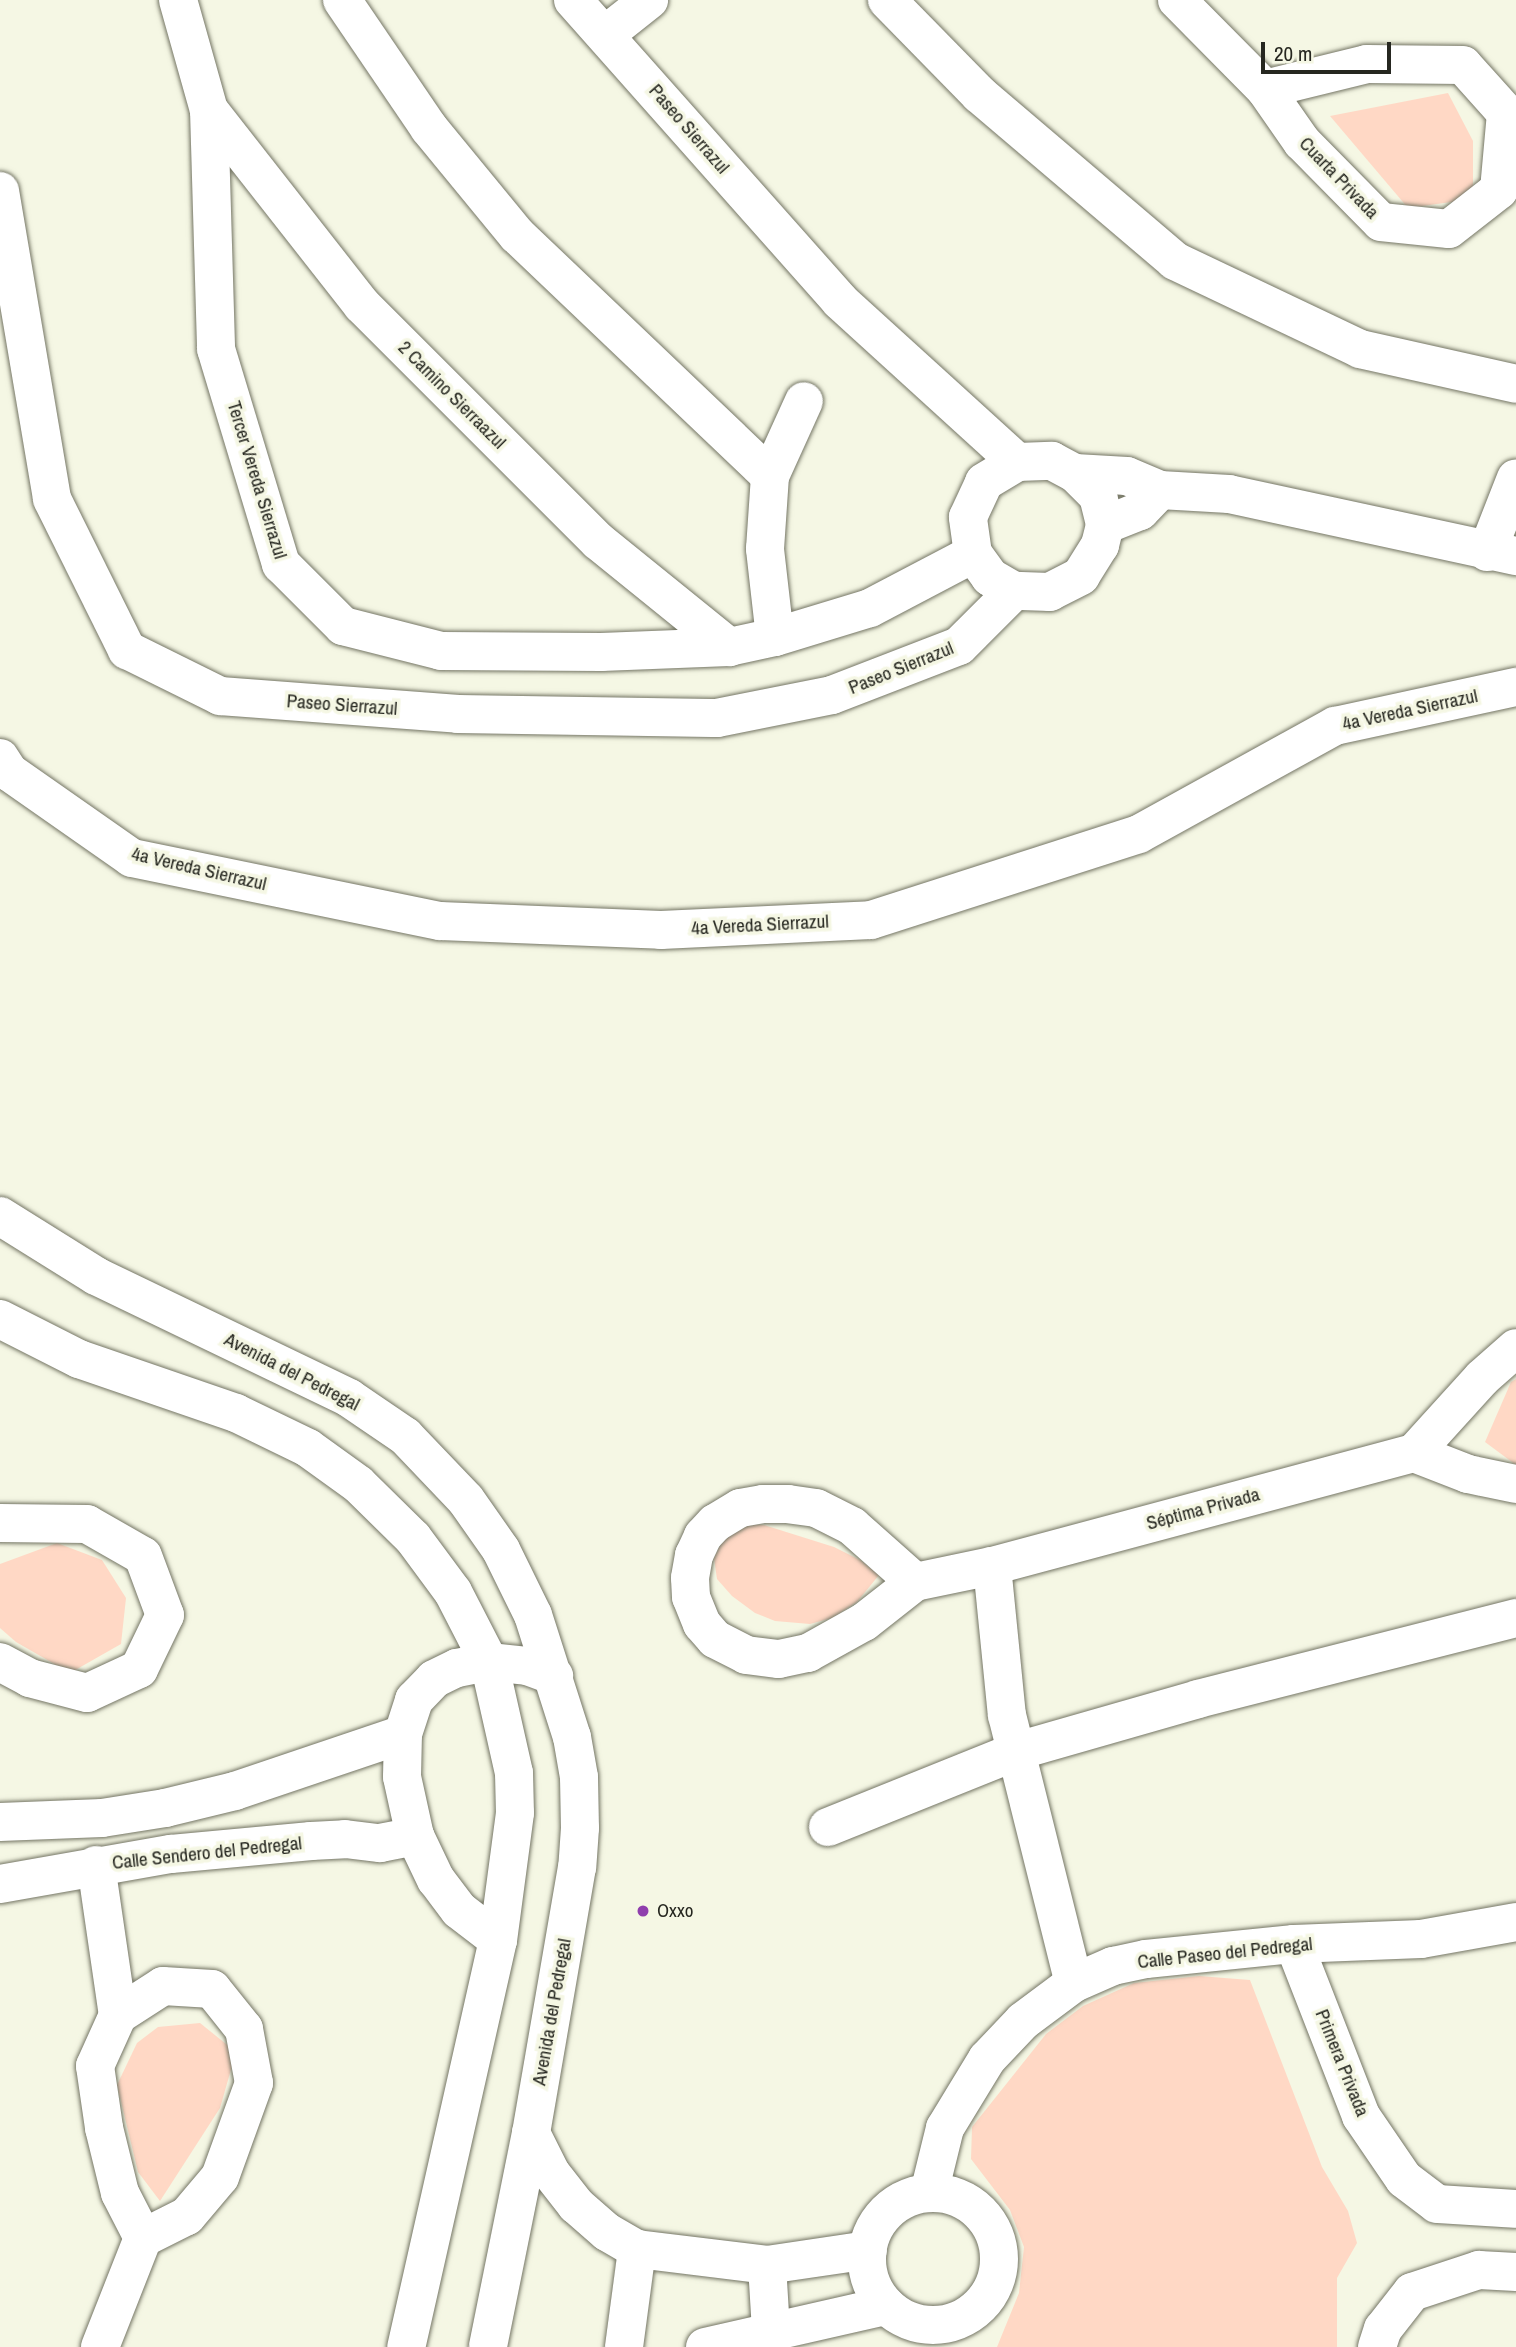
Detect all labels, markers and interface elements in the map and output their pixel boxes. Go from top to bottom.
scale bar [1264,28,1394,72]
text: 20 m [1274,39,1312,68]
street label: Paseo Sierrazul [644,80,734,178]
street label: Cuarta Privada [1294,132,1384,224]
street label: 2 Camino Sierraazul [393,336,511,454]
street label: Tercer Vereda Sierrazul [222,398,292,562]
street label: Paseo Sierrazul [845,637,957,699]
street label: 4a Vereda Sierrazul [1340,685,1480,735]
street label: Paseo Sierrazul [286,690,398,720]
street label: 4a Vereda Sierrazul [129,842,269,896]
street label: 4a Vereda Sierrazul [691,910,829,940]
street label: Avenida del Pedregal [221,1328,363,1416]
street label: Séptima Privada [1144,1483,1262,1535]
street label: Calle Sendero del Pedregal [111,1832,303,1874]
place label: Oxxo [657,1900,693,1922]
marker: Oxxo [635,1903,651,1919]
street label: Calle Paseo del Pedregal [1136,1932,1314,1974]
street label: Avenida del Pedregal [528,1937,576,2087]
street label: Primera Privada [1310,2006,1374,2120]

